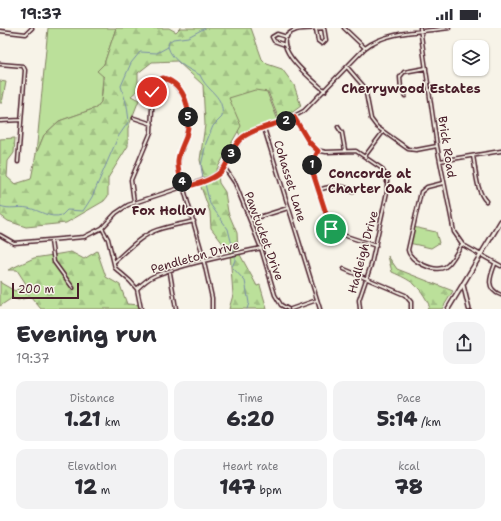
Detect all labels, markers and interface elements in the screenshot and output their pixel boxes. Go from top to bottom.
text: 19:37 [20,4,62,24]
map controls [453,40,489,76]
button: layers [453,40,489,76]
pin [135,75,169,109]
district label: Cherrywood Estates [341,80,481,97]
icon: check [141,81,163,103]
pin: 5 [178,107,198,127]
text: 5 [185,109,191,124]
pin: 2 [276,111,296,131]
text: 2 [282,113,290,128]
street label: Brick Road [434,115,460,179]
street label: Cohasset Lane [270,138,310,224]
pin: 3 [221,144,241,164]
text: 3 [227,146,235,161]
pin: 1 [302,155,322,175]
text: 1 [309,157,315,172]
district label: Concorde at Charter Oak [328,165,412,197]
pin: 4 [172,172,192,192]
text: 4 [178,174,186,189]
street label: Pawtucket Drive [240,189,288,283]
district label: Fox Hollow [132,202,206,219]
street label: Hadleigh Drive [344,209,382,295]
pin [314,212,348,246]
icon: arrive [320,218,342,240]
street label: Pendleton Drive [149,237,241,277]
scale bar [12,281,79,300]
text: 200 m [18,282,54,297]
text: Evening run [16,320,157,349]
button: share [443,322,485,364]
text: 19:37 [16,350,50,367]
text: Distance [70,391,115,406]
text: Time [238,391,263,406]
text: Pace [397,391,421,406]
text: 1.21 [64,406,101,432]
text: 6:20 [227,406,274,432]
text: 5:14 [377,406,417,432]
text: km [101,415,120,430]
text: /km [417,415,441,430]
text: Elevation [68,459,117,474]
text: Heart rate [222,459,279,474]
text: kcal [398,459,420,474]
text: 12 [74,474,97,500]
text: 147 [219,474,256,500]
text: 78 [395,474,423,500]
text: m [97,483,110,498]
text: bpm [256,483,282,498]

